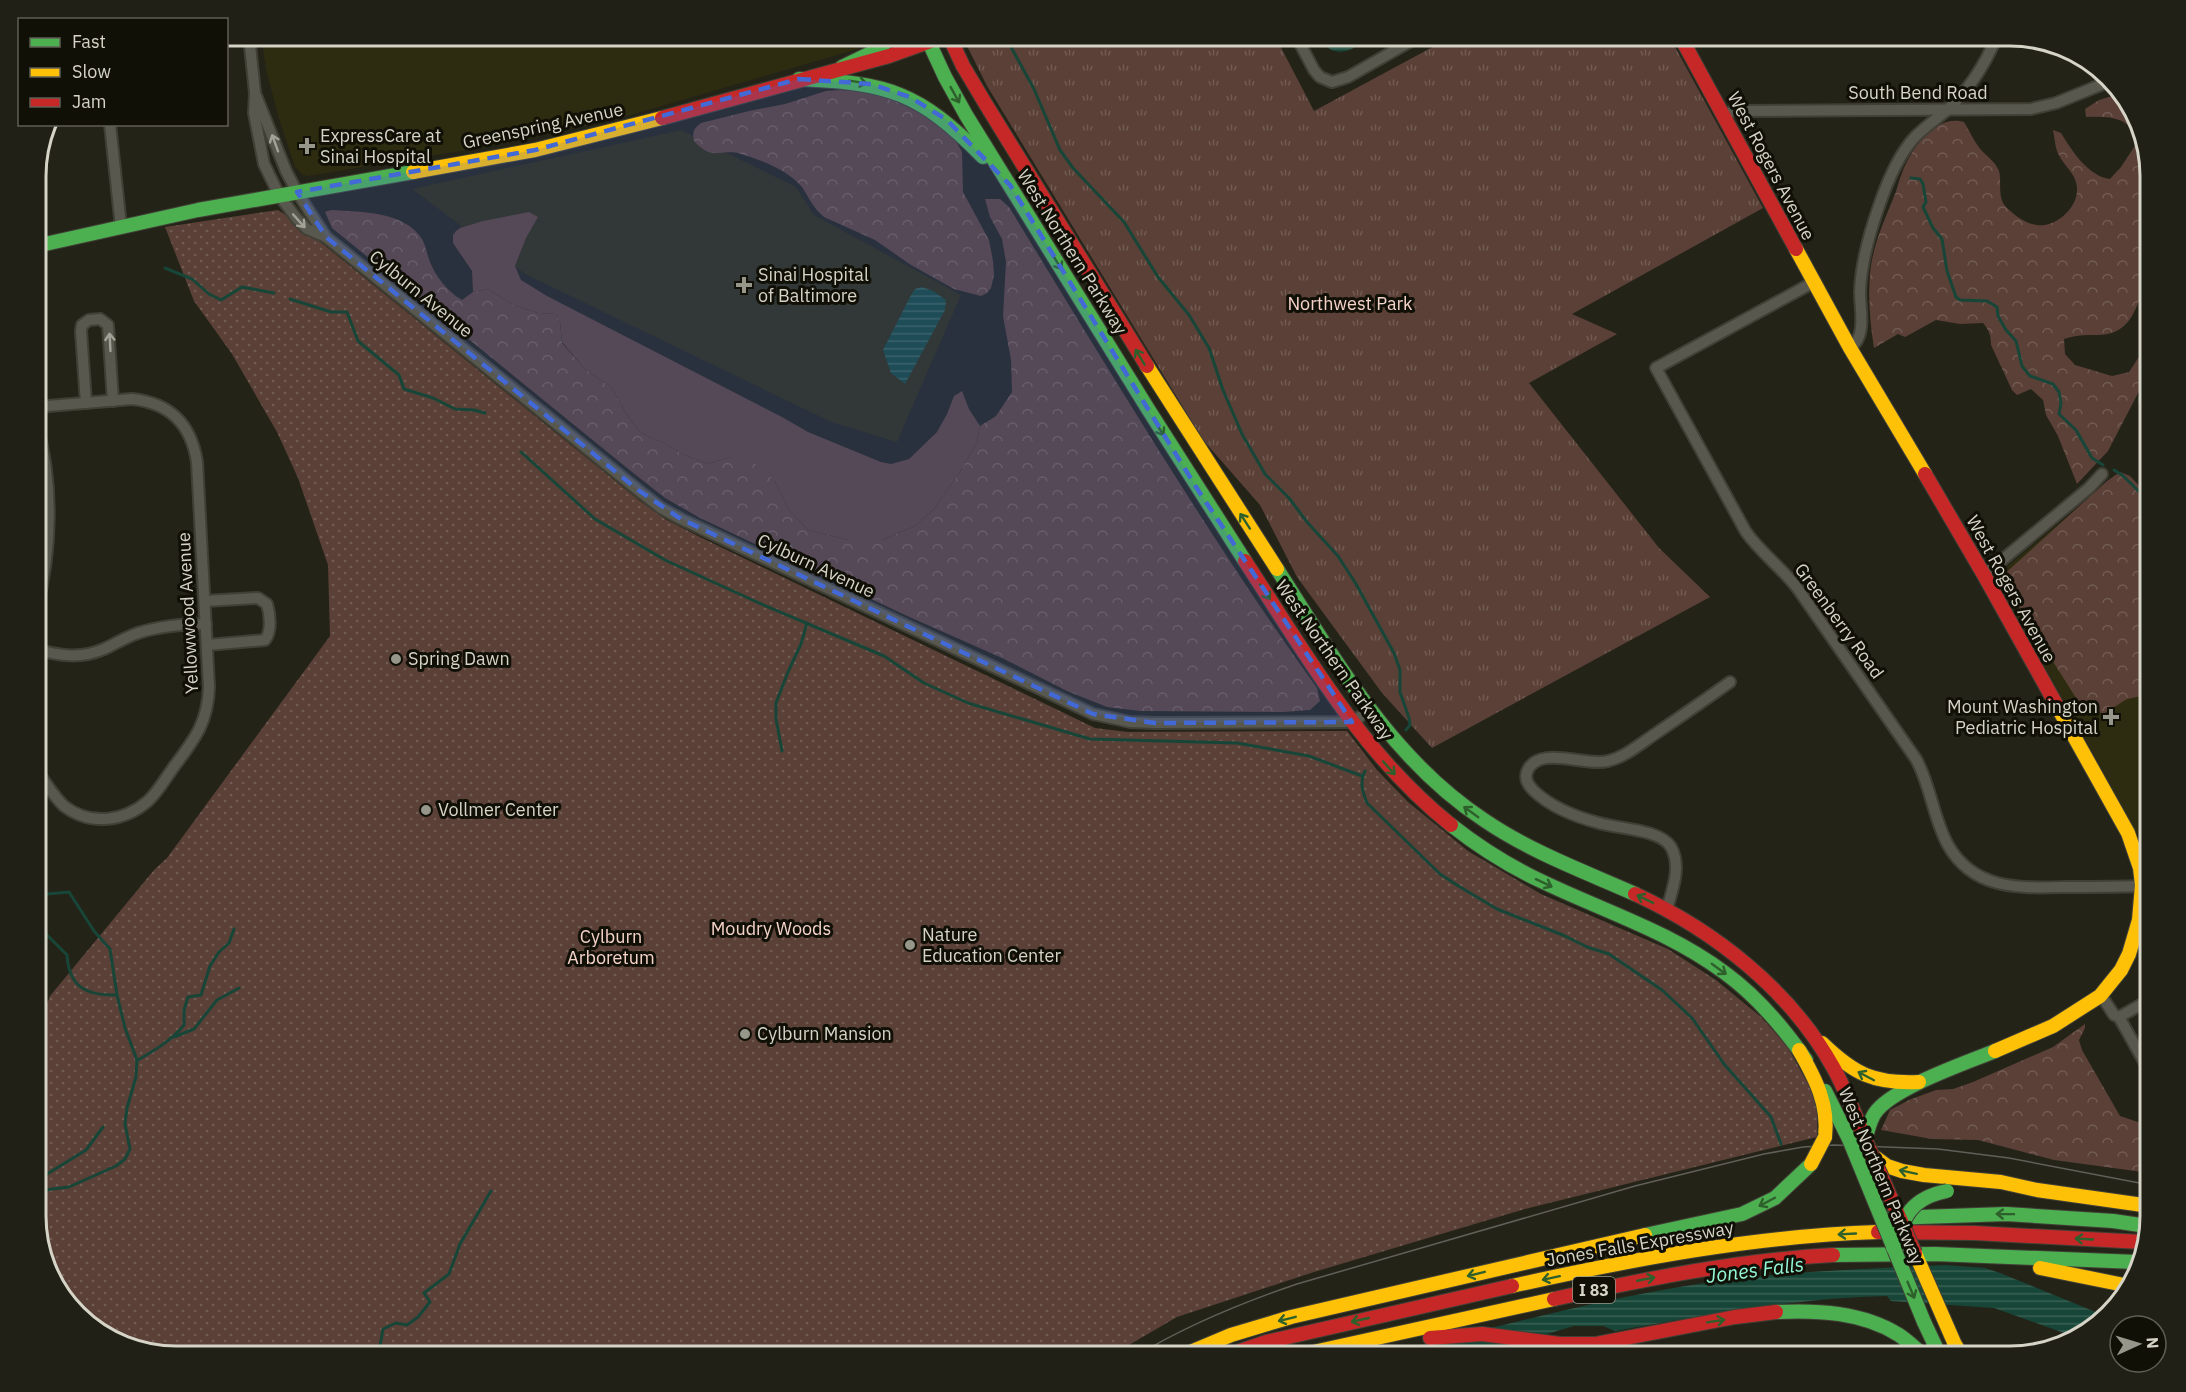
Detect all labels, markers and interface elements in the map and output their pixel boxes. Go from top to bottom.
legend [18,18,228,126]
text: Fast [72,30,106,53]
text: Slow [72,60,111,83]
one-way arrow [847,77,867,88]
street label: South Bend Road [1848,81,1988,104]
one-way arrow [950,87,962,104]
street label: West Rogers Avenue [1723,87,1820,244]
text: Jam [72,90,107,113]
street label: Greenspring Avenue [461,97,625,154]
place label: ExpressCare at Sinai Hospital [320,124,441,168]
one-way arrow [268,134,279,153]
marker: ExpressCare at Sinai Hospital [298,137,316,155]
street label: West Northern Parkway [1012,165,1133,339]
one-way arrow [292,213,306,228]
street label: Cylburn Avenue [365,245,478,343]
one-way arrow [1051,253,1063,270]
place label: Sinai Hospital of Baltimore [758,263,869,307]
marker: Sinai Hospital of Baltimore [735,276,753,294]
park label: Northwest Park [1287,292,1413,315]
one-way arrow [104,333,115,353]
one-way arrow [1134,349,1146,366]
one-way arrow [1153,419,1165,436]
street label: West Rogers Avenue [1961,511,2062,667]
one-way arrow [1239,513,1252,530]
street label: Cylburn Avenue [754,528,879,603]
street label: Yellowwood Avenue [172,531,203,694]
street label: Greenberry Road [1790,558,1889,683]
street label: West Northern Parkway [1270,575,1398,744]
one-way arrow [1259,583,1271,599]
place label: Spring Dawn [408,647,510,670]
marker: Spring Dawn [389,652,403,666]
place label: Mount Washington Pediatric Hospital [1947,695,2098,739]
marker: Mount Washington Pediatric Hospital [2102,708,2120,726]
one-way arrow [1382,760,1396,775]
place label: Vollmer Center [438,798,559,821]
marker: Vollmer Center [419,803,433,817]
one-way arrow [1464,806,1480,818]
one-way arrow [1535,877,1553,889]
one-way arrow [1637,892,1655,904]
park label: Moudry Woods [711,917,831,940]
place label: Nature Education Center [922,923,1061,967]
park label: Cylburn Arboretum [567,925,655,969]
marker: Nature Education Center [903,938,917,952]
one-way arrow [1711,962,1727,975]
place label: Cylburn Mansion [757,1022,892,1045]
marker: Cylburn Mansion [738,1027,752,1041]
one-way arrow [1857,1070,1875,1081]
street label: West Northern Parkway [1834,1084,1929,1268]
one-way arrow [1899,1166,1918,1177]
one-way arrow [1759,1196,1776,1208]
one-way arrow [1996,1208,2016,1220]
street label: Jones Falls Expressway [1544,1216,1735,1271]
one-way arrow [1838,1229,1857,1240]
one-way arrow [2074,1233,2094,1244]
water label: Jones Falls [1704,1250,1805,1289]
one-way arrow [1467,1268,1486,1280]
one-way arrow [1541,1273,1561,1284]
one-way arrow [1636,1273,1655,1284]
road number: I 83 [1573,1277,1615,1303]
one-way arrow [1906,1281,1917,1299]
one-way arrow [1277,1313,1296,1325]
north arrow [2108,1314,2168,1374]
one-way arrow [1351,1315,1370,1327]
one-way arrow [1706,1316,1726,1327]
text: N [2143,1336,2163,1349]

